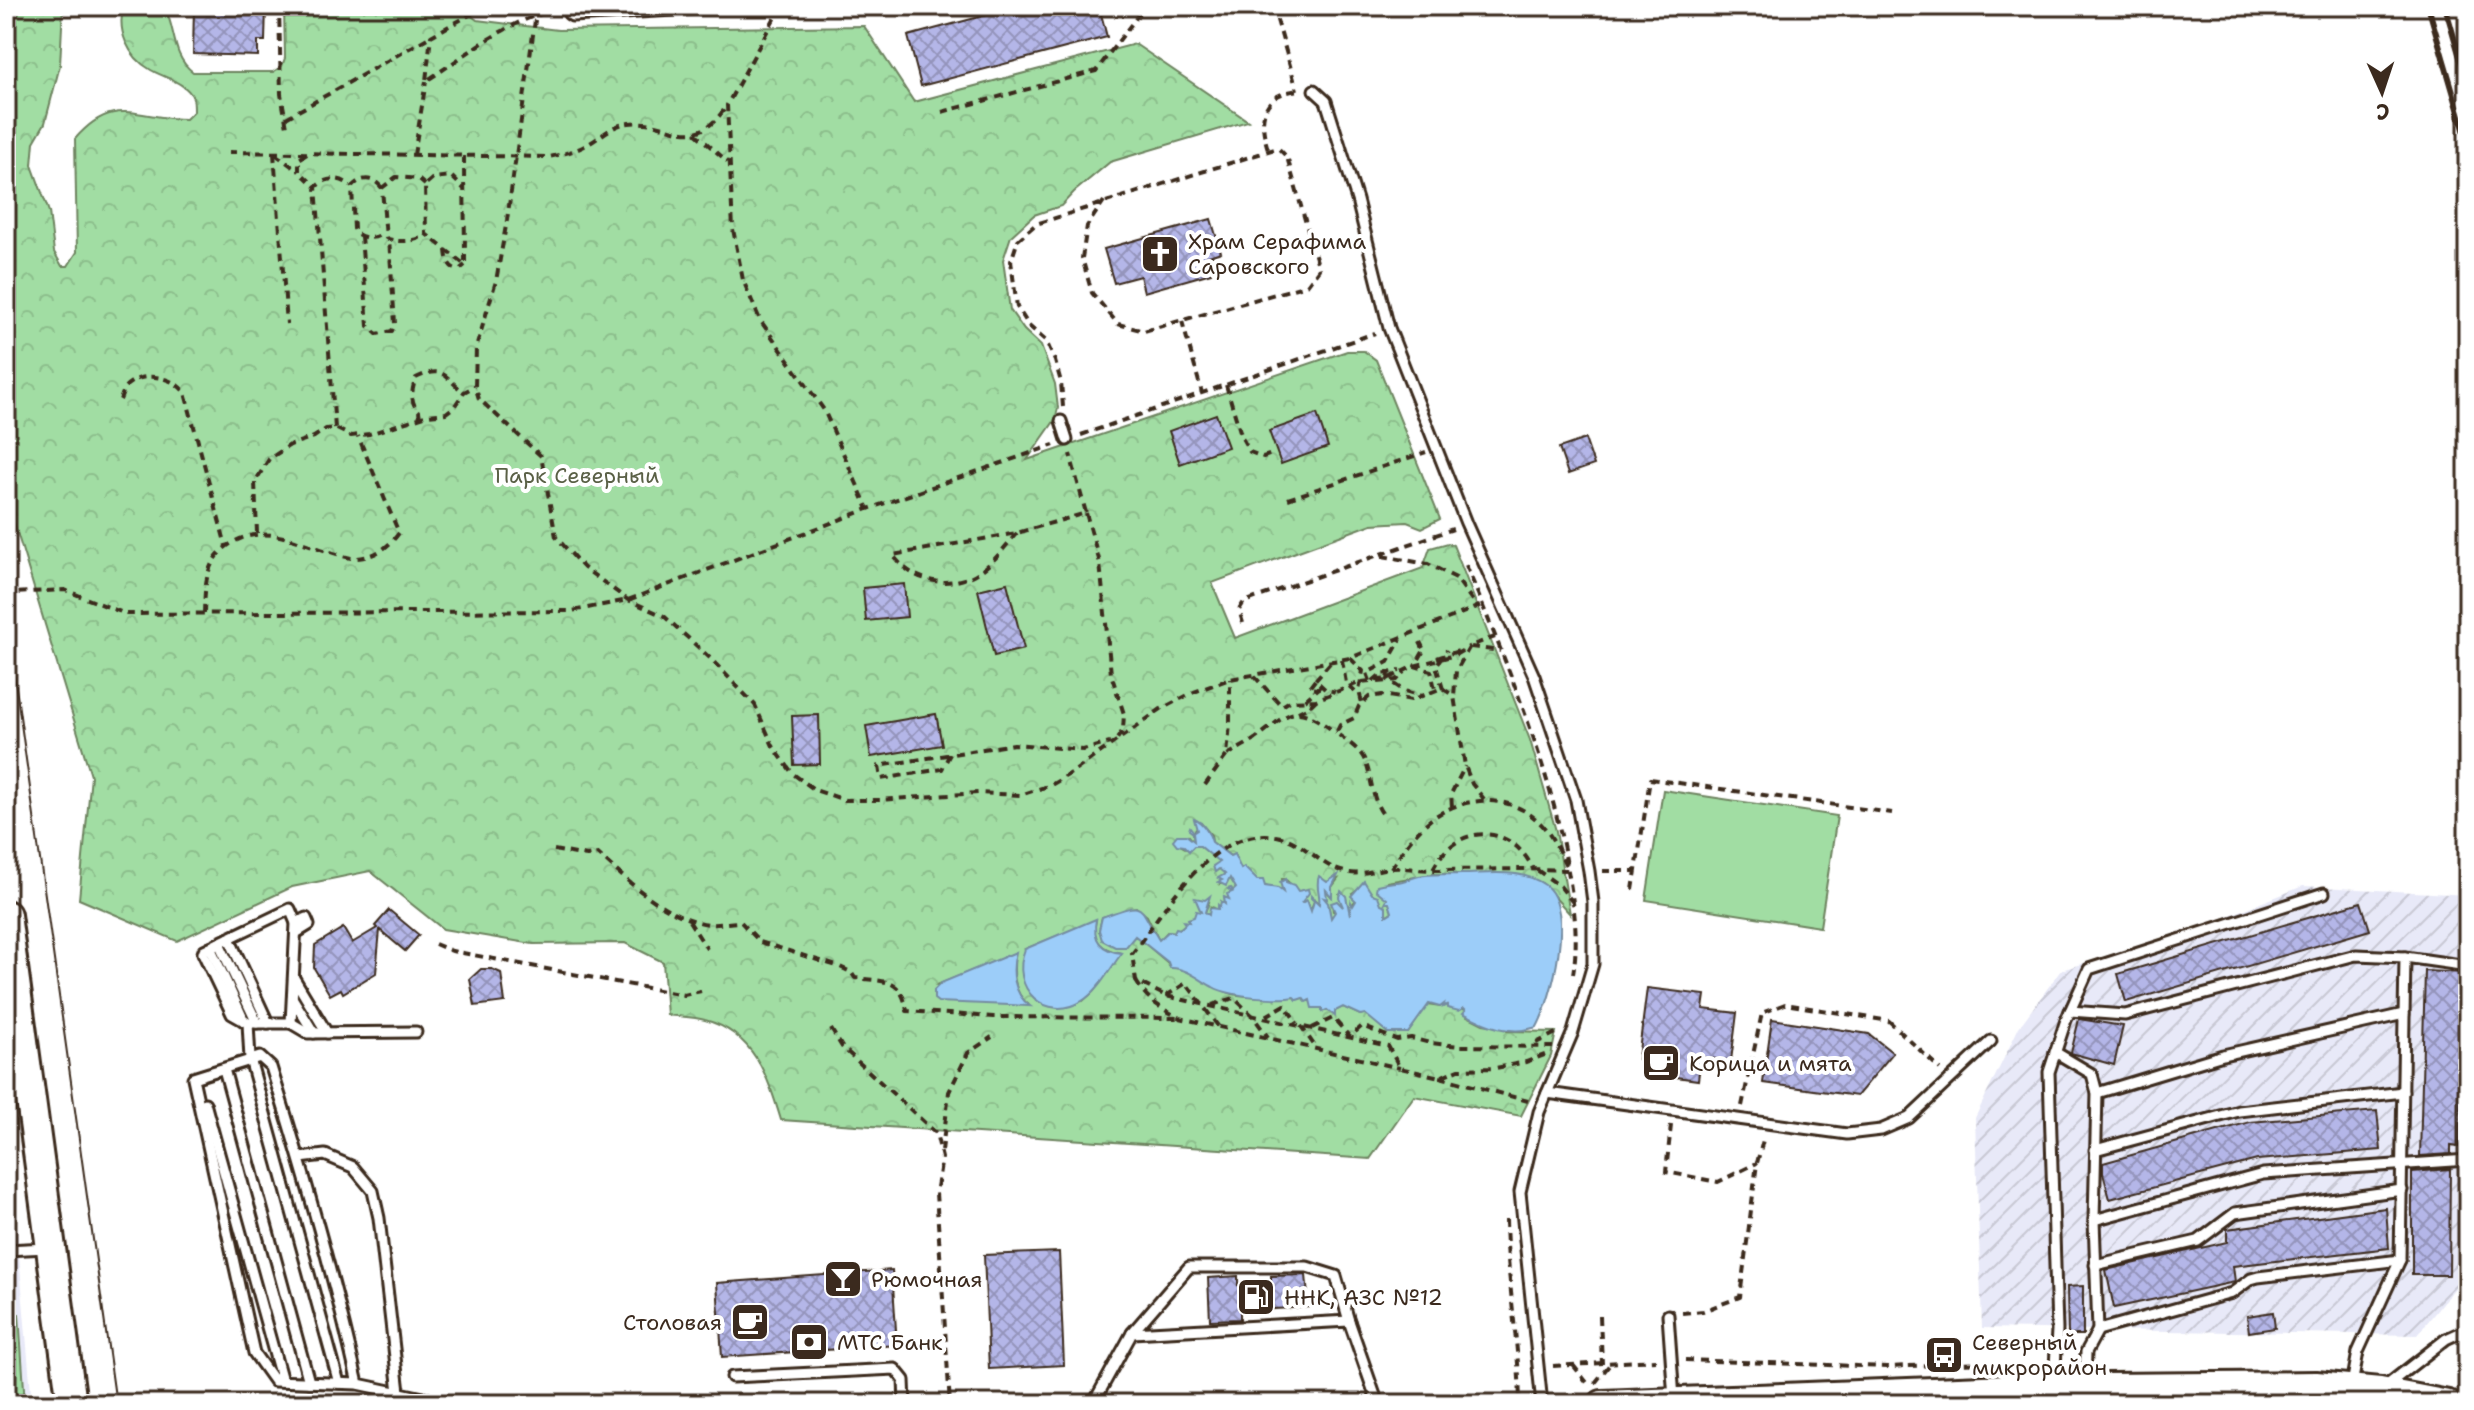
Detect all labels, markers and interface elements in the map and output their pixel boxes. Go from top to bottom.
north arrow [2342,52,2422,132]
text: С [2376,97,2391,126]
place label: Храм Серафима Саровского [1188,227,1367,281]
church icon: Храм Серафима Саровского [1139,233,1181,275]
park label: Парк Северный [495,461,659,490]
cafe icon: Корица и мята [1640,1042,1682,1084]
place label: Корица и мята [1689,1049,1852,1078]
bar icon: Рюмочная [822,1258,864,1300]
place label: Рюмочная [871,1265,983,1294]
fuel station icon: ННК, АЗС №12 [1235,1276,1277,1318]
place label: ННК, АЗС №12 [1284,1283,1443,1312]
cafe icon: Столовая [729,1301,771,1343]
place label: Столовая [623,1308,722,1337]
bank icon: МТС Банк [788,1321,830,1363]
place label: МТС Банк [837,1328,943,1357]
place label: Северный микрорайон [1972,1328,2107,1382]
bus stop icon: Северный микрорайон [1923,1334,1965,1376]

